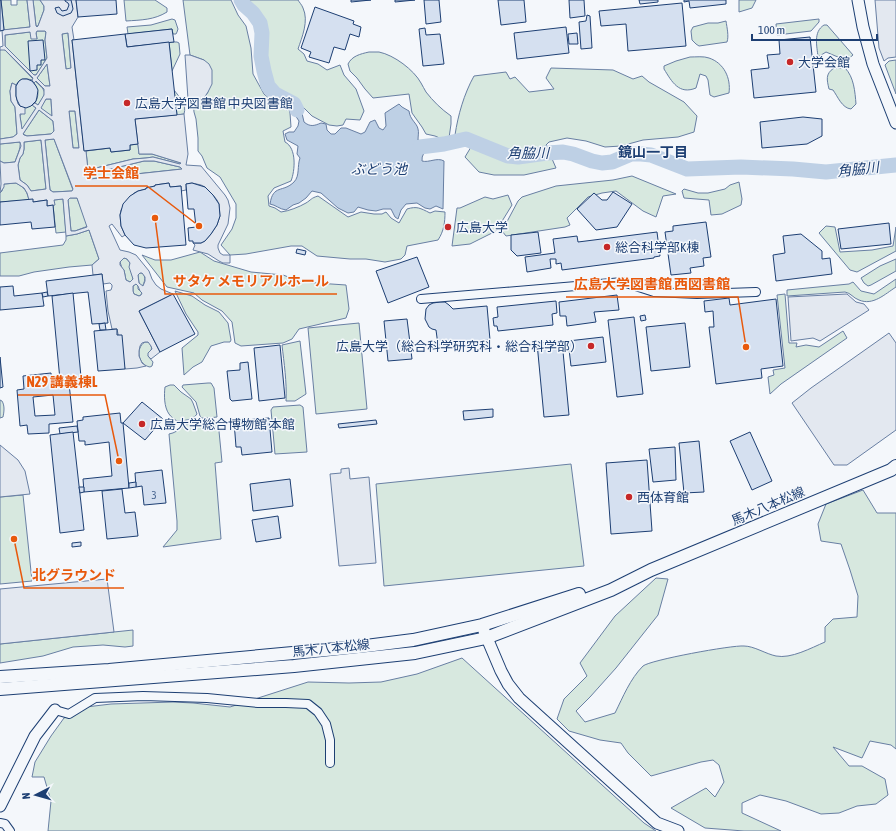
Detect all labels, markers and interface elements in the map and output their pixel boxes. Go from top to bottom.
scale bar [752,16,877,42]
text: 100 m [758,23,785,37]
place label: 大学会館 [798,55,850,70]
marker: 大学会館 [785,57,795,67]
place label: 広島大学図書館 中央図書館 [135,96,293,111]
marker: 広島大学図書館 中央図書館 [122,98,132,108]
district label: 鏡山一丁目 [618,144,688,160]
water label: 角脇川 [507,145,551,161]
water label: 角脇川 [836,159,882,179]
callout: 学士会館 [75,160,147,186]
water label: ぶどう池 [351,161,409,177]
text: 学士会館 [83,165,139,181]
place label: 広島大学 [456,220,508,235]
marker: 広島大学 [443,222,453,232]
place label: 総合科学部K棟 [615,240,699,255]
marker: 総合科学部K棟 [602,242,612,252]
callout: サタケ メモリアルホール [165,268,337,294]
callout: 広島大学図書館 西図書館 [566,271,738,297]
text: サタケ メモリアルホール [173,273,329,289]
text: 広島大学図書館 西図書館 [574,276,730,292]
place label: 広島大学（総合科学研究科・総合科学部） [336,339,583,354]
marker: 広島大学（総合科学研究科・総合科学部） [586,341,596,351]
callout: N29 講義棟L [18,369,105,395]
text: N29 講義棟L [27,374,98,390]
place label: 広島大学総合博物館 本館 [150,417,295,432]
marker: 広島大学総合博物館 本館 [137,419,147,429]
street label: 馬木八本松線 [729,484,807,528]
house number: 3 [151,489,157,501]
place label: 西体育館 [637,490,689,505]
marker: 西体育館 [624,492,634,502]
callout: 北グラウンド [24,562,124,588]
text: 北グラウンド [32,567,116,583]
street label: 馬木八本松線 [291,636,371,660]
north arrow [16,775,56,815]
text: N [20,792,32,800]

